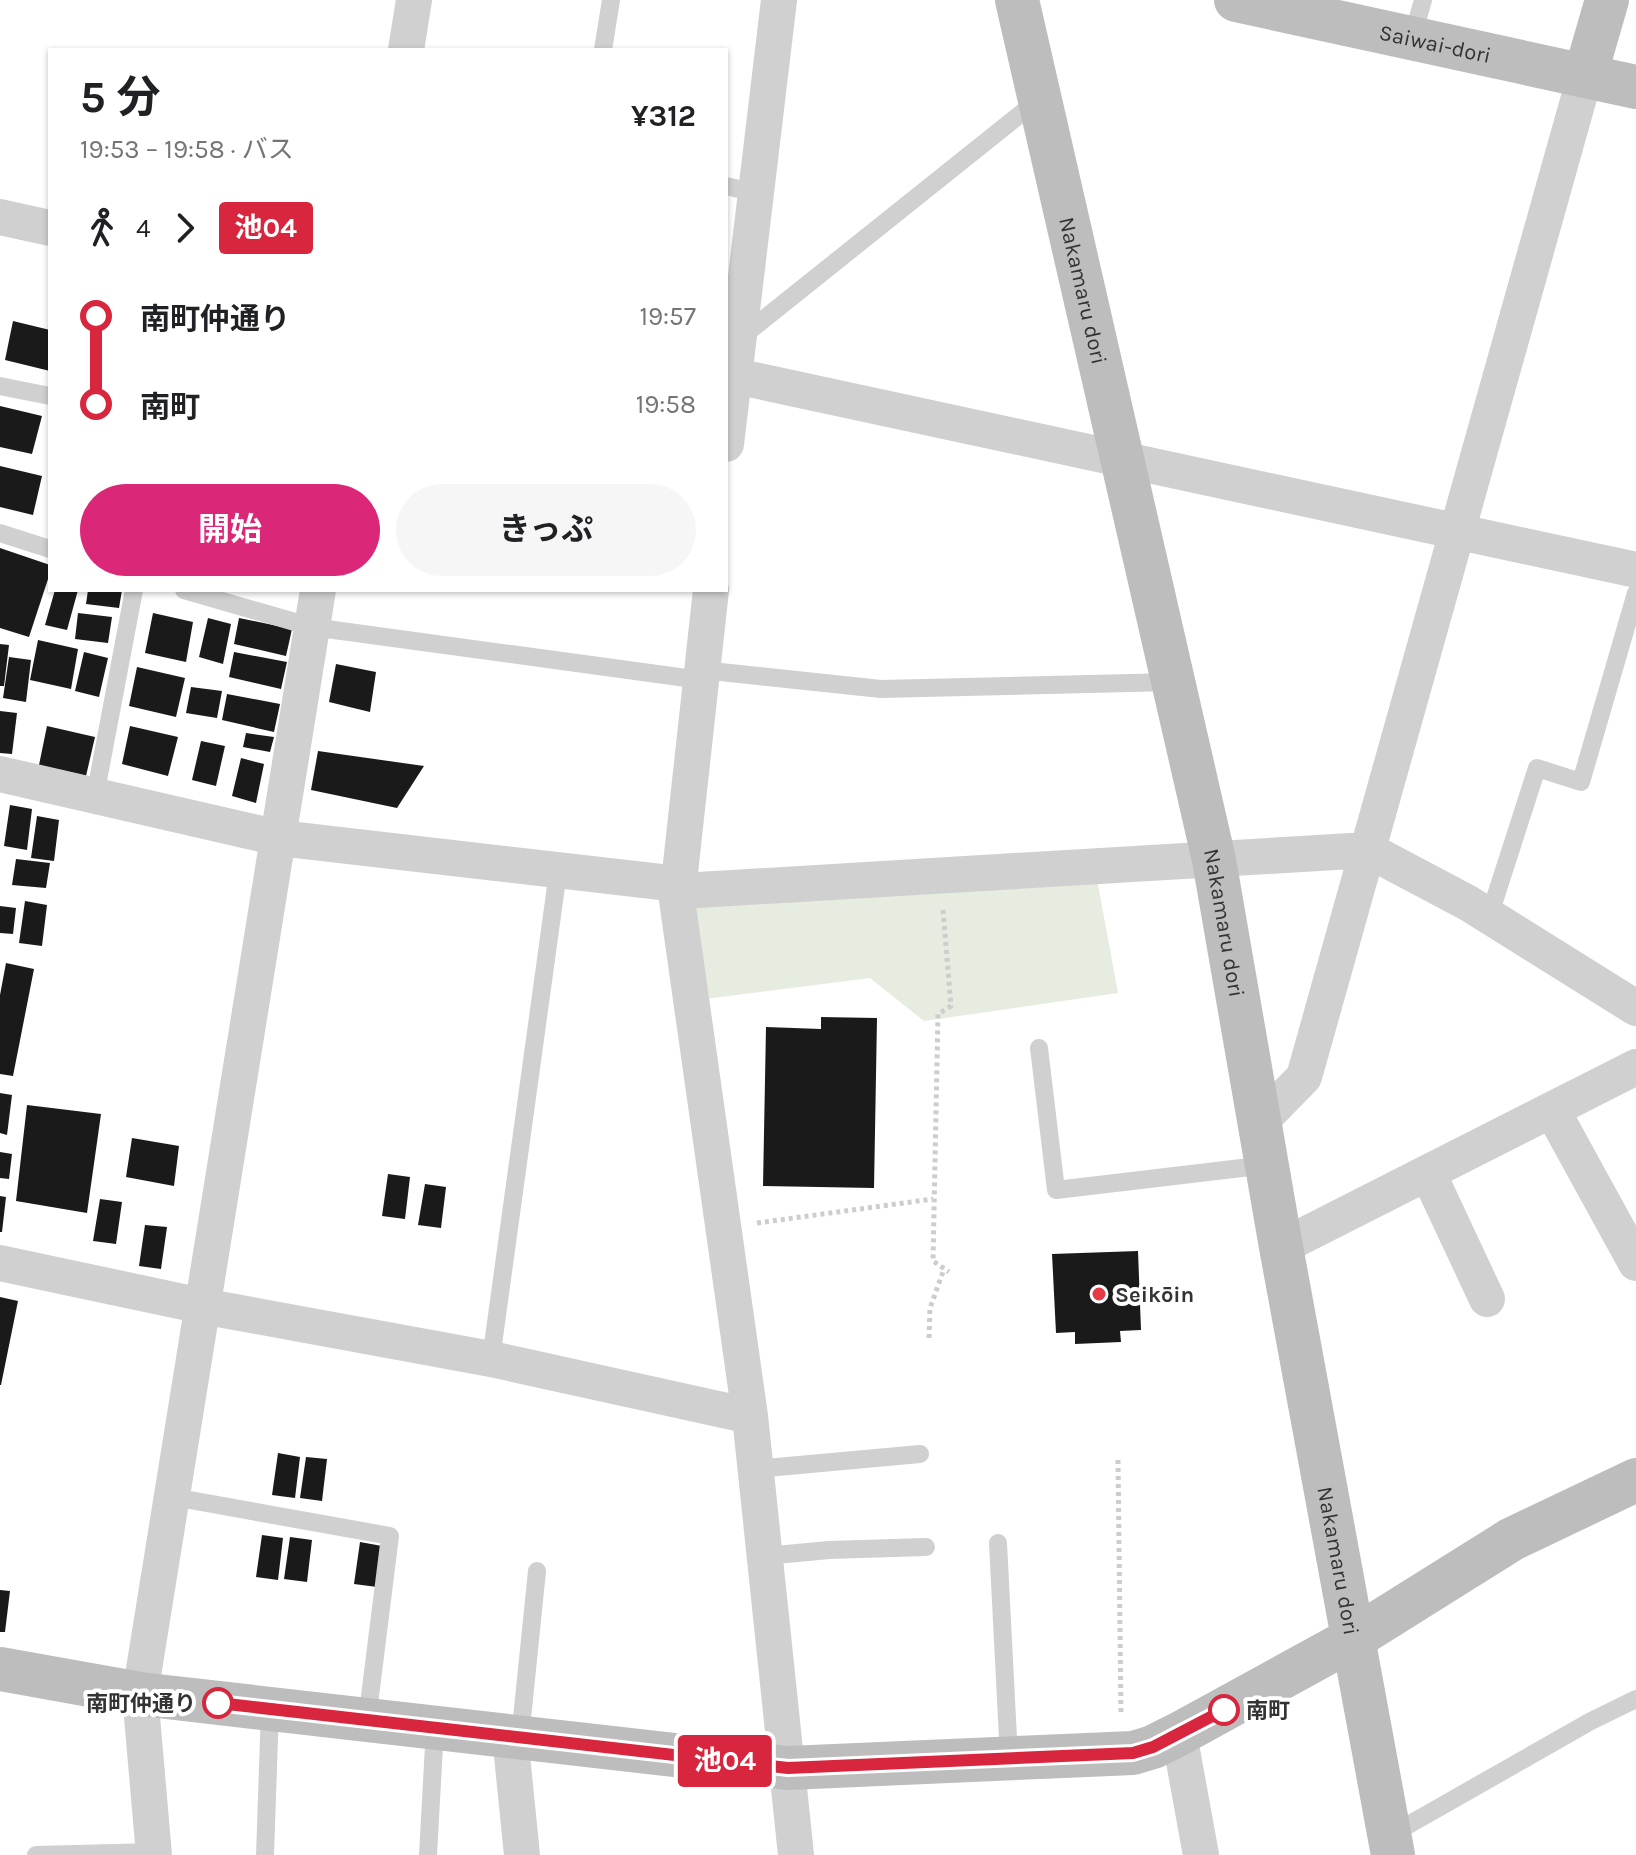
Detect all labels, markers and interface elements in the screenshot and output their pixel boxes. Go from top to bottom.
street label: Saiwai-dori [1377,20,1494,69]
text: 5 分 [80,72,161,123]
text: ¥312 [631,98,696,134]
text: 19:53 – 19:58 · バス [80,134,294,165]
icon: walk [80,206,124,250]
icon: forward [163,206,207,250]
text: 池04 [235,211,297,244]
text: 4 [136,213,151,244]
street label: Nakamaru dori [1053,214,1112,367]
text: 南町仲通り [140,301,290,337]
text: 19:57 [639,301,696,332]
text: 南町 [140,389,200,425]
text: 19:58 [636,389,696,420]
button: 開始 [80,484,380,576]
button: きっぷ [396,484,696,576]
street label: Nakamaru dori [1198,846,1250,999]
place label: Seikōin [1115,1282,1194,1308]
marker: Seikōin [1090,1285,1108,1303]
street label: Nakamaru dori [1311,1484,1364,1637]
marker: 南町仲通り [203,1688,233,1718]
place label: 南町仲通り [86,1691,196,1717]
marker: 南町 [1209,1695,1239,1725]
place label: 南町 [1246,1698,1290,1724]
line badge: 池04 [679,1735,771,1787]
text: 池04 [694,1744,756,1777]

